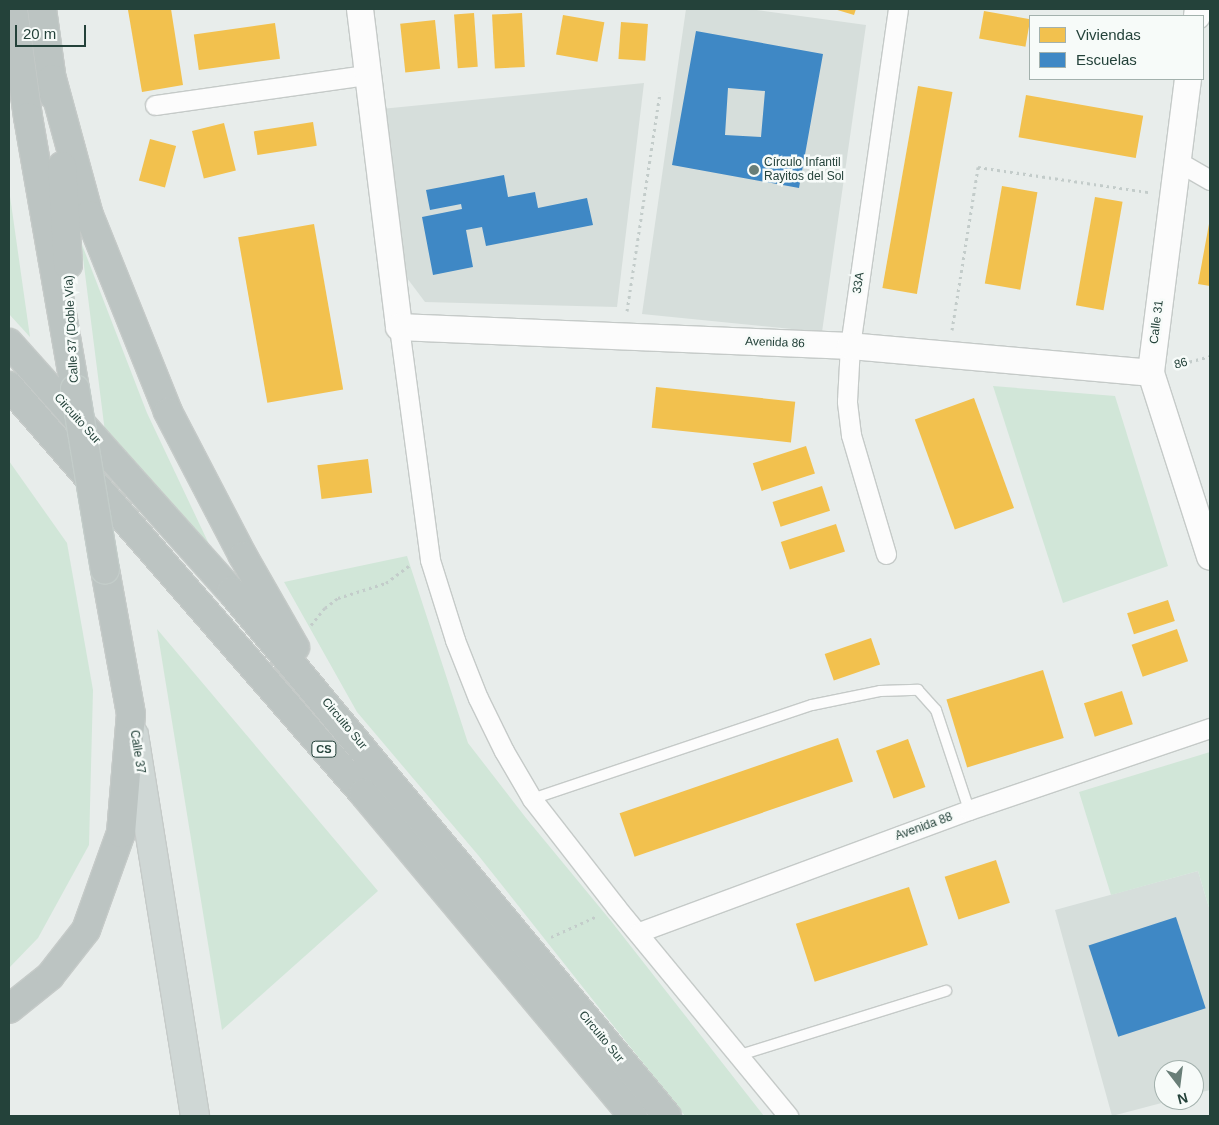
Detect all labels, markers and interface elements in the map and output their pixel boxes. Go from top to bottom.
scale bar [18,15,89,47]
legend [1029,15,1204,80]
text: 20 m [23,25,56,42]
text: Viviendas [1076,26,1141,43]
text: Escuelas [1076,51,1137,68]
place label: Círculo Infantil Rayitos del Sol [764,156,844,184]
marker: Círculo Infantil Rayitos del Sol [748,164,760,176]
street label: 33A [850,271,868,295]
street label: Calle 37 (Doble Vía) [62,275,82,383]
street label: Calle 31 [1147,299,1167,345]
street label: Avenida 86 [745,335,805,351]
street label: 86 [1173,355,1189,373]
street label: Circuito Sur [51,391,103,447]
street label: Circuito Sur [318,695,370,753]
street label: Calle 37 [126,729,148,775]
road number: CS [310,741,338,758]
street label: Avenida 88 [893,810,955,844]
street label: Circuito Sur [575,1008,627,1066]
north arrow [1154,1060,1204,1110]
text: N [1176,1089,1190,1108]

